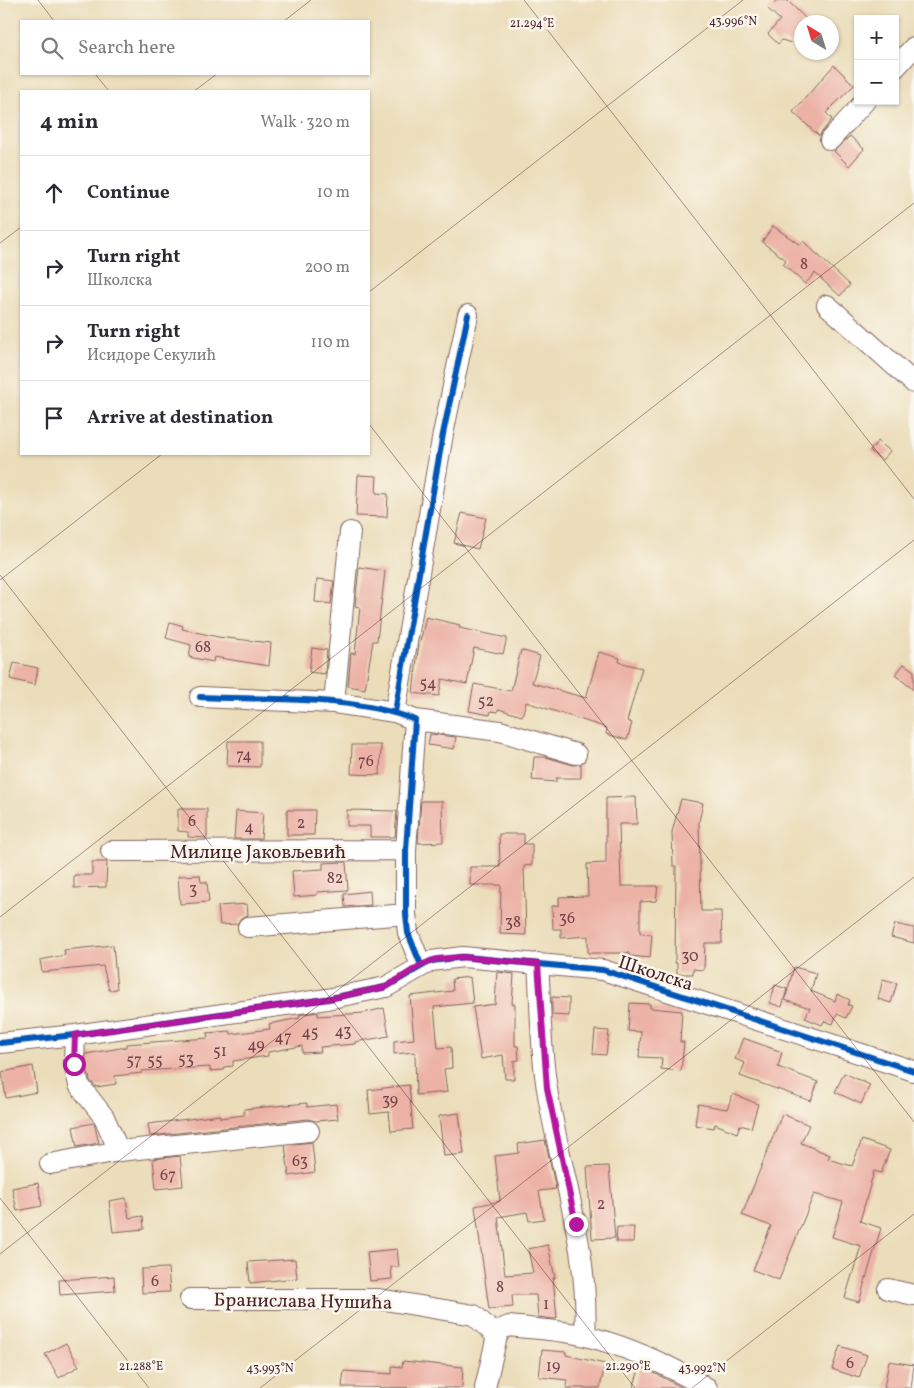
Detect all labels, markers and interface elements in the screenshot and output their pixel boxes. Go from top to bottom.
text: 43.996°N [709,14,757,30]
north arrow [794,15,839,60]
map controls [854,15,899,105]
button: + [854,15,899,60]
text: 21.294°E [510,16,554,32]
search box [20,20,370,75]
icon: search [38,34,66,62]
text: Search here [78,35,175,61]
button: − [854,60,899,105]
text: 4 min [40,108,99,137]
text: Walk · 320 m [260,112,350,134]
icon: ahead [40,179,68,207]
text: Continue [87,180,170,206]
text: 10 m [317,182,350,204]
text: Turn right [87,244,180,270]
icon: right [40,254,68,282]
house number: 8 [800,254,808,276]
text: 200 m [305,257,350,279]
text: Школска [87,270,152,292]
text: Turn right [87,319,180,345]
icon: right [40,329,68,357]
text: 110 m [311,332,350,354]
text: Исидоре Секулић [87,345,216,367]
icon: arrive [40,404,68,432]
text: Arrive at destination [87,405,273,431]
house number: 68 [195,637,211,659]
house number: 54 [419,673,437,695]
house number: 52 [478,691,494,713]
house number: 74 [236,745,252,767]
house number: 76 [358,751,374,773]
house number: 6 [188,811,196,833]
house number: 2 [297,813,305,835]
house number: 4 [244,817,254,839]
street label: Милице Јаковљевић [170,840,346,866]
house number: 82 [327,868,343,890]
house number: 3 [189,879,197,901]
house number: 36 [559,908,575,930]
house number: 38 [505,912,521,934]
house number: 30 [681,946,699,968]
street label: Школска [614,950,696,998]
house number: 43 [334,1021,352,1043]
house number: 45 [302,1022,318,1044]
house number: 47 [274,1027,292,1049]
house number: 49 [247,1035,265,1057]
house number: 51 [213,1041,227,1063]
house number: 53 [178,1049,194,1071]
house number: 57 [126,1050,142,1072]
house number: 55 [147,1050,163,1072]
route start [63,1053,86,1076]
house number: 39 [382,1090,398,1112]
house number: 63 [292,1151,308,1173]
house number: 67 [160,1165,176,1187]
house number: 2 [597,1194,605,1216]
route end [565,1213,588,1236]
house number: 6 [151,1271,159,1293]
house number: 8 [496,1277,504,1299]
street label: Бранислава Нушића [213,1287,392,1317]
house number: 1 [543,1294,549,1316]
house number: 6 [846,1353,854,1375]
house number: 19 [546,1356,560,1378]
text: 21.288°E [119,1359,163,1375]
text: 21.290°E [605,1359,651,1375]
text: 43.993°N [246,1361,294,1377]
text: 43.992°N [678,1361,726,1377]

